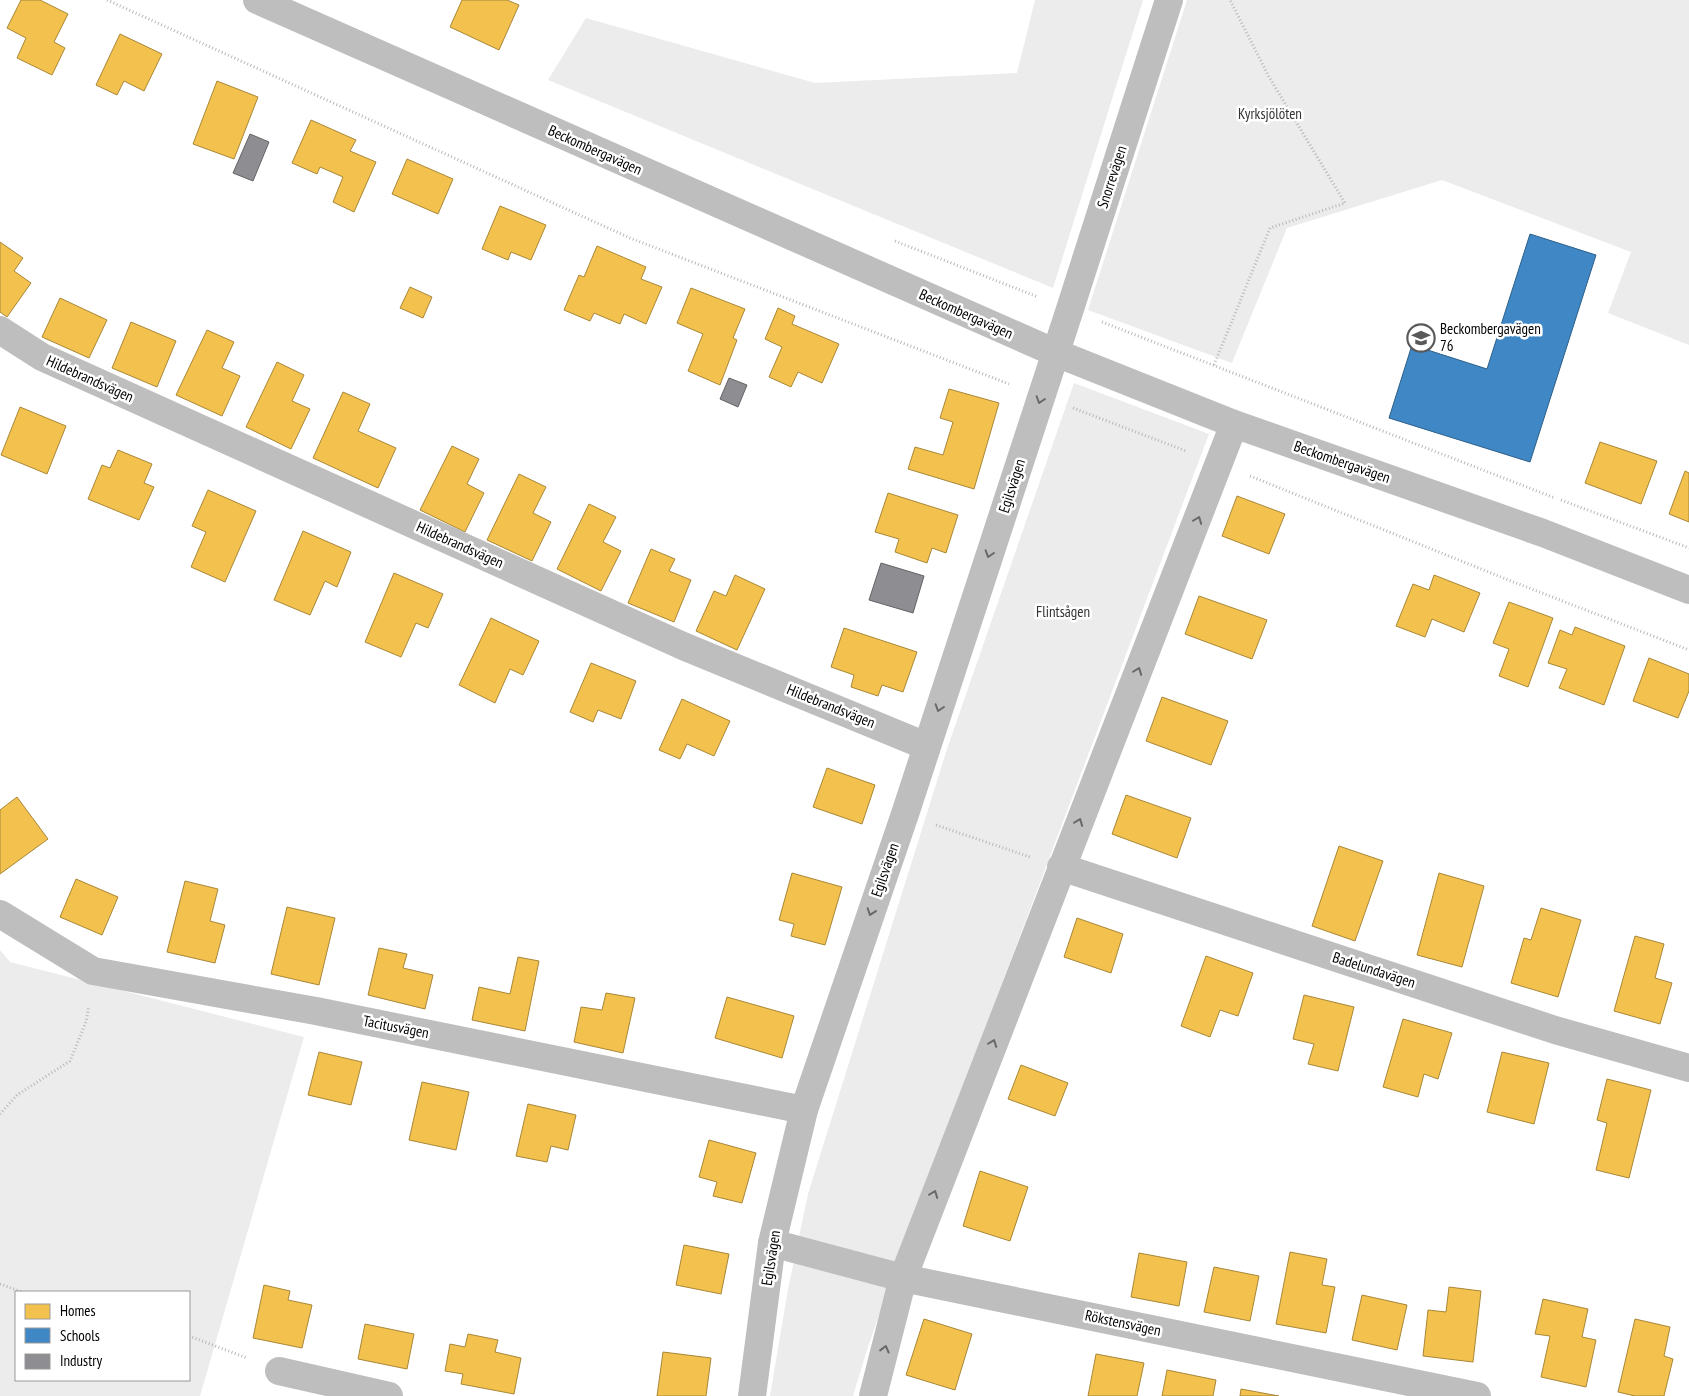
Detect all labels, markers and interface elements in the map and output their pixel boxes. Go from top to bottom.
park label: Kyrksjölöten [1238,104,1302,123]
street label: Beckombergavägen [545,120,645,179]
street label: Snorrevägen [1092,143,1131,211]
street label: Beckombergavägen [916,284,1016,343]
place label: Beckombergavägen 76 [1440,319,1541,355]
school or university icon: Beckombergavägen 76 [1406,323,1436,353]
street label: Hildebrandsvägen [44,351,137,406]
one-way arrow [1036,395,1046,403]
street label: Beckombergavägen [1291,436,1393,487]
street label: Egilsvägen [994,456,1029,515]
one-way arrow [1192,516,1202,524]
street label: Hildebrandsvägen [414,517,507,572]
one-way arrow [985,549,995,558]
park label: Flintsågen [1036,602,1090,621]
one-way arrow [1132,667,1143,676]
street label: Hildebrandsvägen [784,679,878,732]
one-way arrow [934,704,944,712]
one-way arrow [1073,818,1083,827]
street label: Egilsvägen [866,840,903,899]
one-way arrow [867,908,877,916]
street label: Badelundavägen [1330,947,1418,992]
street label: Tacitusvägen [361,1011,431,1042]
one-way arrow [987,1039,997,1047]
one-way arrow [928,1190,938,1199]
street label: Egilsvägen [757,1229,784,1287]
legend [15,1291,190,1381]
text: Homes [60,1301,96,1320]
street label: Rökstensvägen [1084,1305,1163,1340]
text: Schools [60,1326,100,1345]
one-way arrow [879,1344,890,1353]
text: Industry [60,1351,102,1370]

